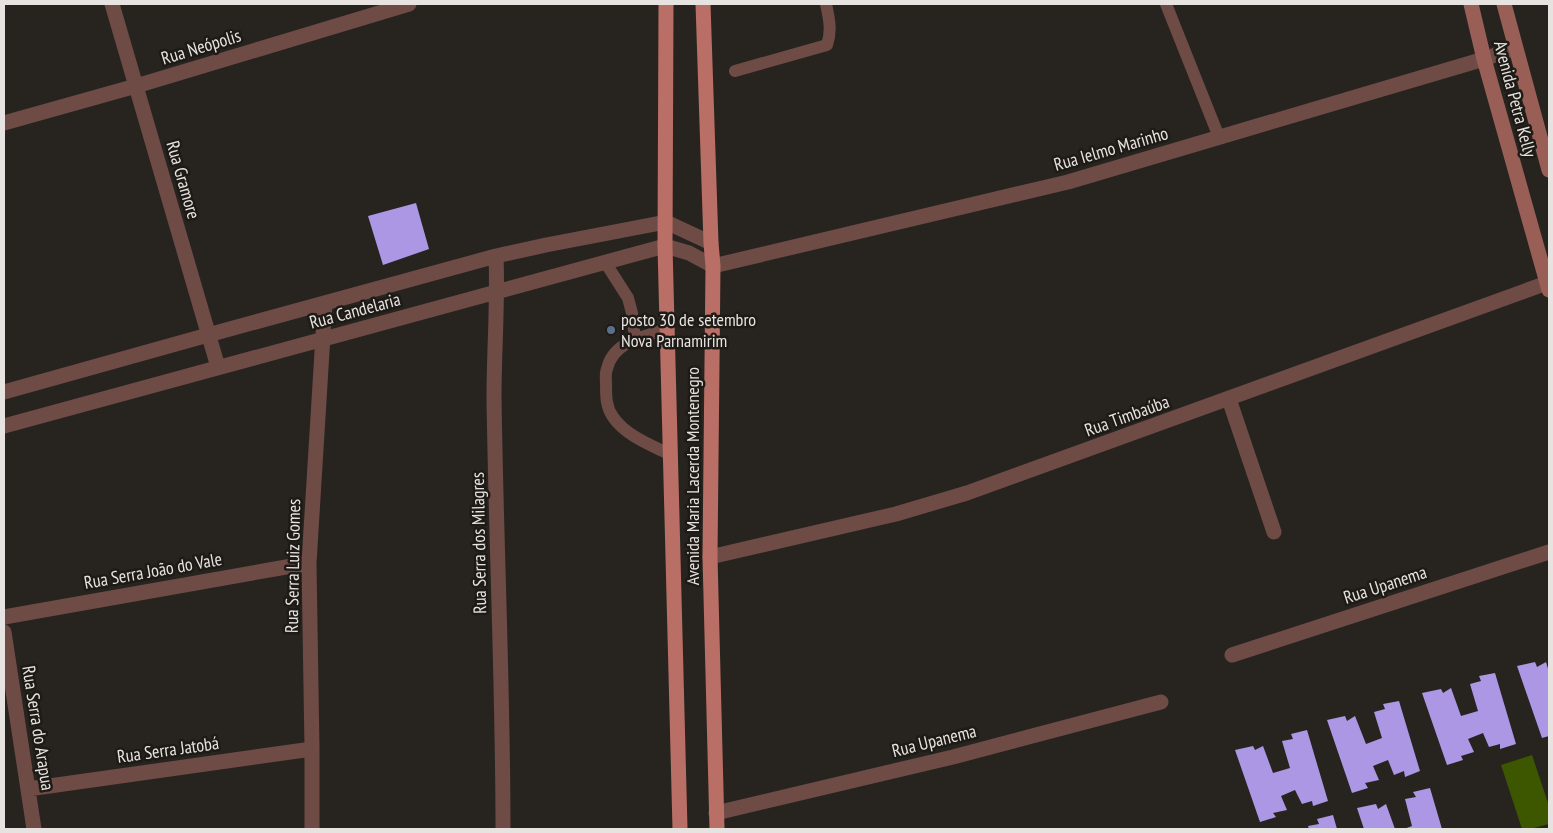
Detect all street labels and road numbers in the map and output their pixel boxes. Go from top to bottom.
street label: Rua Neópolis [158,24,243,70]
street label: Avenida Petra Kelly [1489,38,1542,160]
street label: Rua Ielmo Marinho [1051,121,1171,176]
street label: Rua Gramore [161,138,206,222]
street label: Rua Candelaria [307,287,403,334]
street label: Avenida Maria Lacerda Montenegro [681,367,704,585]
street label: Rua Timbaúba [1081,390,1172,441]
street label: Rua Serra dos Milagres [466,472,491,614]
street label: Rua Serra Luiz Gomes [280,499,305,633]
street label: Rua Serra João do Vale [82,547,224,594]
street label: Rua Upanema [1340,560,1429,609]
street label: Rua Serra do Arapua [17,664,60,792]
street label: Rua Upanema [889,719,978,762]
street label: Rua Serra Jatobá [116,731,220,768]

